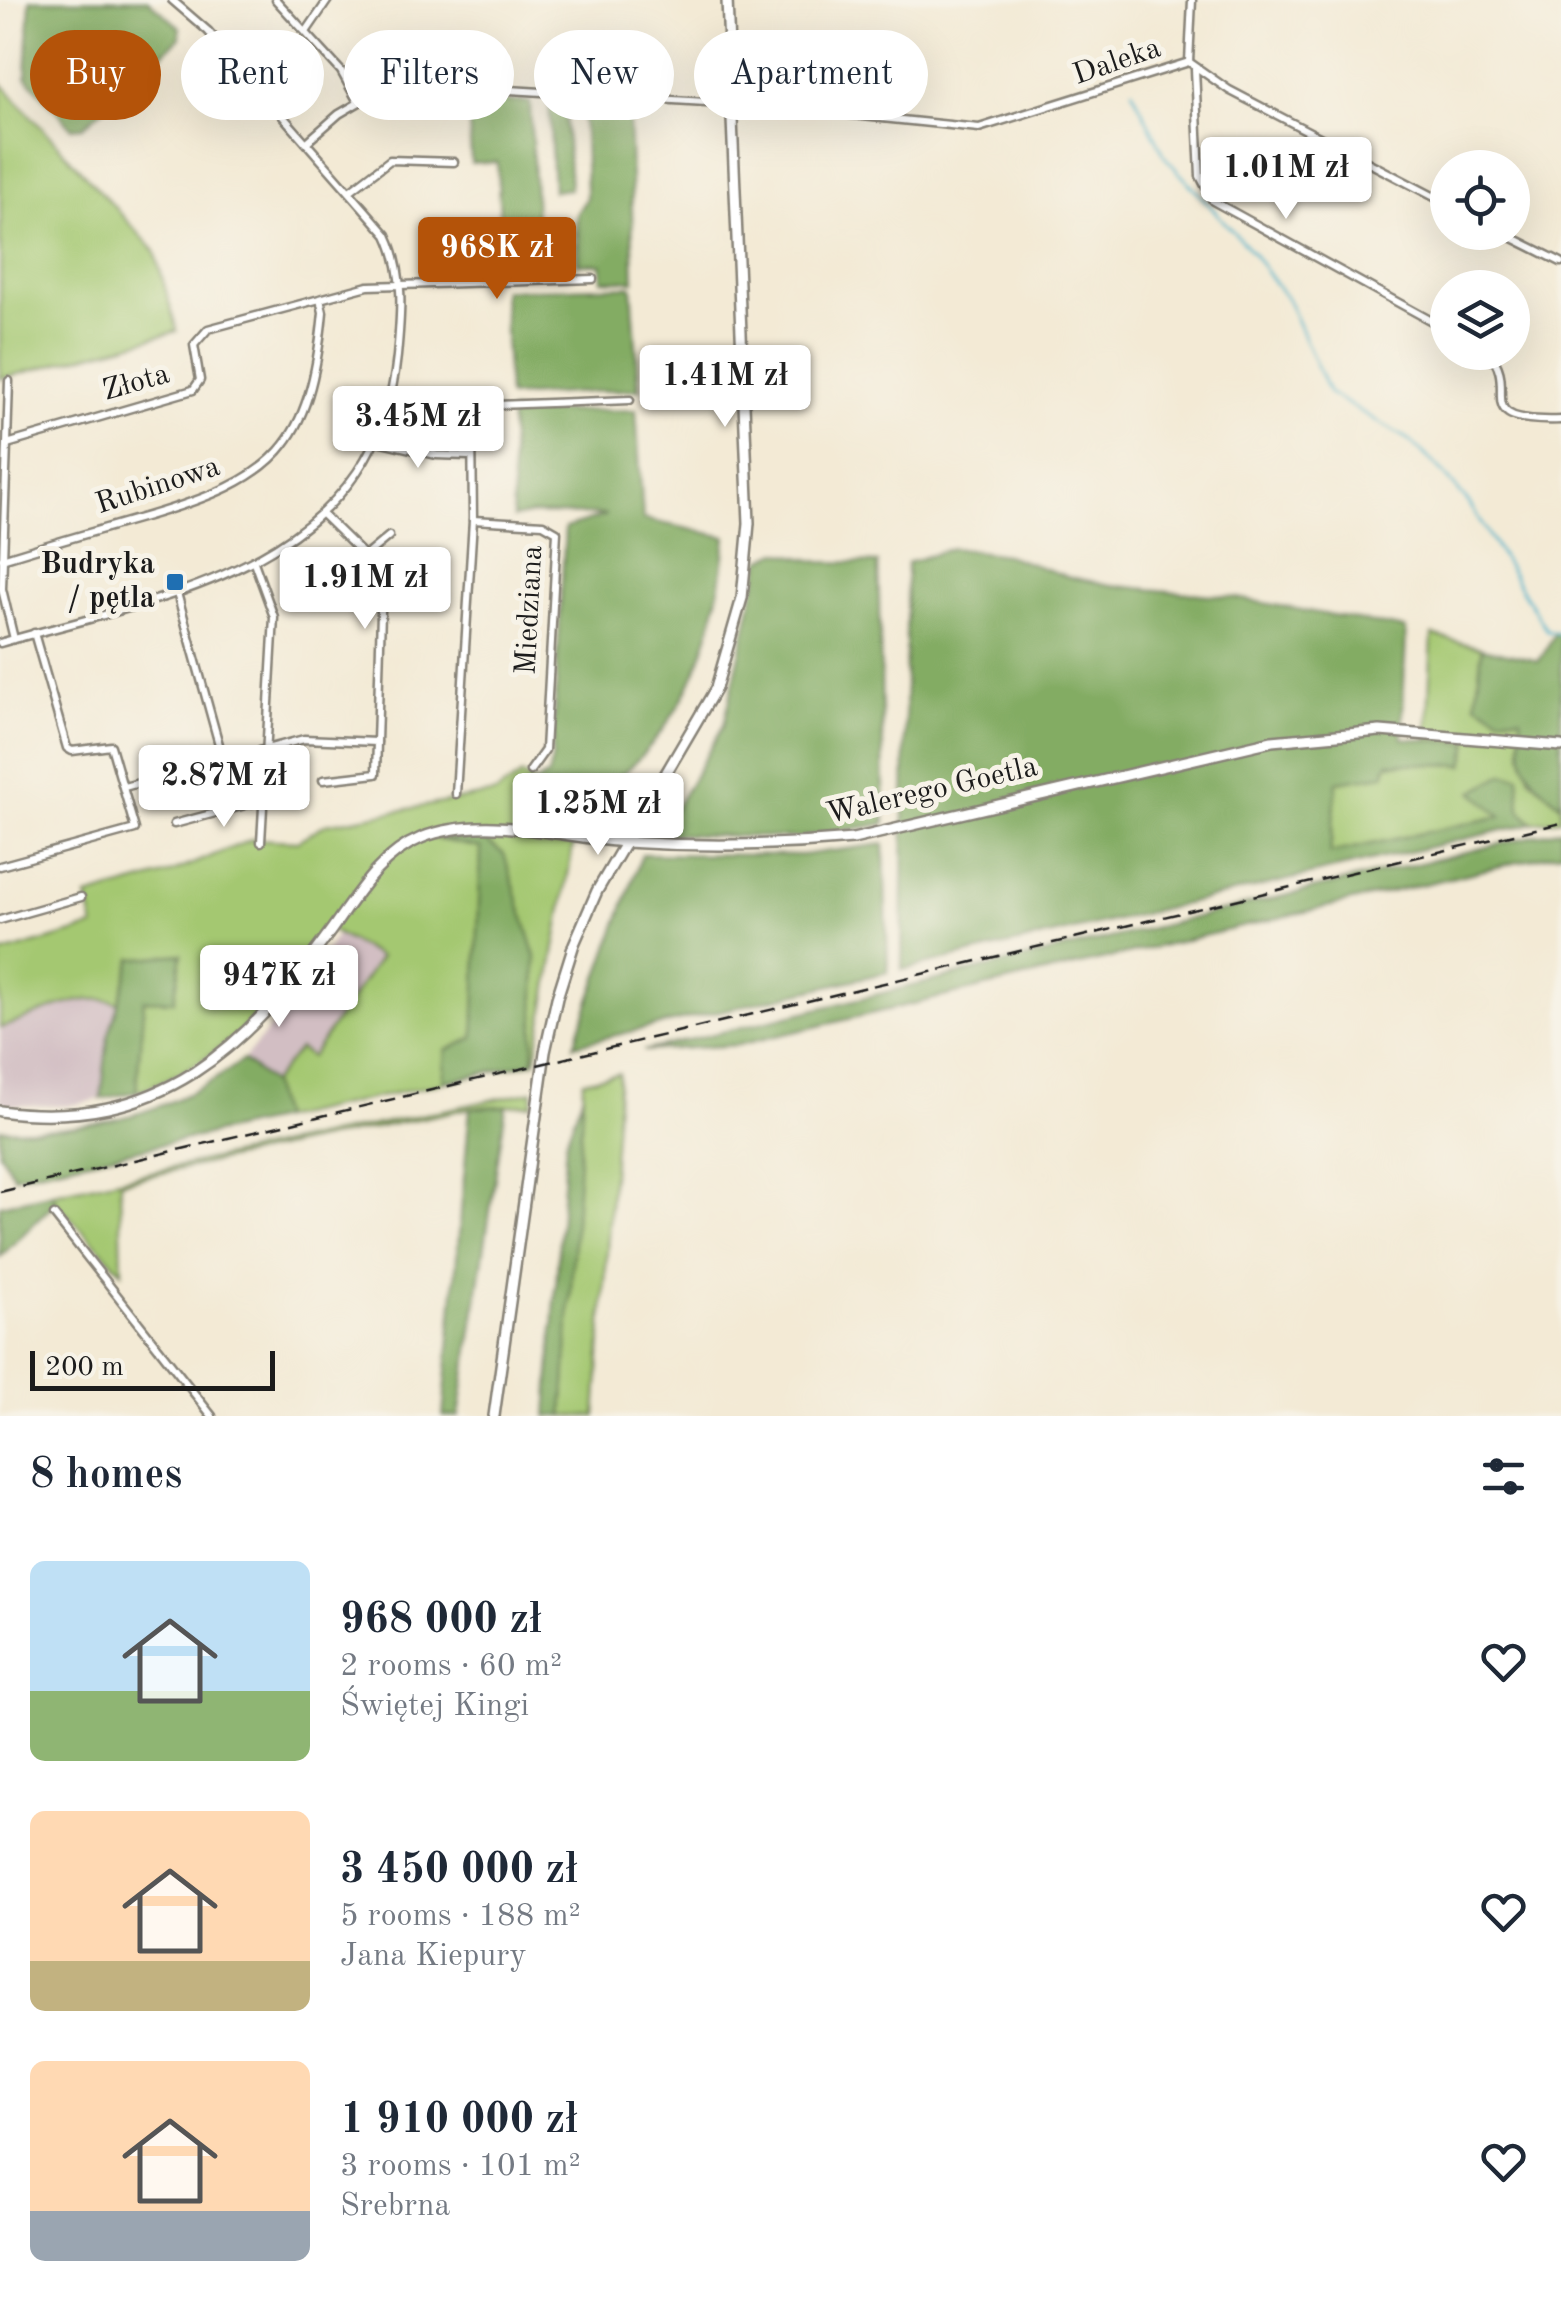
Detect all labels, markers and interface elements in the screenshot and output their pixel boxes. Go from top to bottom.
chip: Buy [30,30,161,120]
chip: Rent [181,30,324,120]
chip: Filters [344,30,514,120]
chip: New [534,30,674,120]
chip: Apartment [694,30,928,120]
street label: Daleka [1069,33,1165,91]
pin: 1.01M zł [1183,137,1389,222]
map controls [1430,150,1530,370]
button: locate [1430,150,1530,250]
text: 1.01M zł [1223,153,1349,185]
pin: 968K zł [405,217,589,302]
text: 968K zł [440,233,554,265]
button: layers [1430,270,1530,370]
pin: 1.41M zł [622,345,828,430]
street label: Złota [99,359,173,407]
text: 1.41M zł [662,361,788,393]
pin: 3.45M zł [315,386,521,471]
text: 3.45M zł [355,402,481,434]
street label: Rubinowa [92,452,224,520]
street label: Miedziana [512,544,548,676]
pin: 1.91M zł [262,547,468,632]
place label: Budryka / pętla [40,550,155,614]
text: 1.91M zł [302,563,428,595]
marker: Budryka / pętla [164,571,186,593]
pin: 2.87M zł [121,745,327,830]
street label: Walerego Goetla [824,752,1041,830]
text: 2.87M zł [161,761,287,793]
pin: 1.25M zł [495,773,701,858]
text: 1.25M zł [535,789,661,821]
pin: 947K zł [187,945,371,1030]
text: 947K zł [222,961,336,993]
scale bar [30,1346,275,1390]
text: 200 m [45,1354,124,1382]
icon: filters [1476,1449,1531,1504]
text: 8 homes [30,1455,182,1497]
text: 968 000 zł [340,1600,542,1642]
icon: home [110,1601,230,1721]
icon: heart [1476,1634,1531,1689]
text: 2 rooms · 60 m² [340,1651,562,1683]
text: Świętej Kingi [340,1691,529,1723]
text: 3 450 000 zł [340,1850,578,1892]
icon: home [110,1851,230,1971]
icon: heart [1476,1884,1531,1939]
text: 5 rooms · 188 m² [340,1901,581,1933]
text: Jana Kiepury [340,1941,526,1973]
text: 1 910 000 zł [340,2100,578,2142]
icon: home [110,2101,230,2221]
icon: heart [1476,2134,1531,2189]
text: 3 rooms · 101 m² [340,2151,581,2183]
text: Srebrna [340,2191,450,2223]

